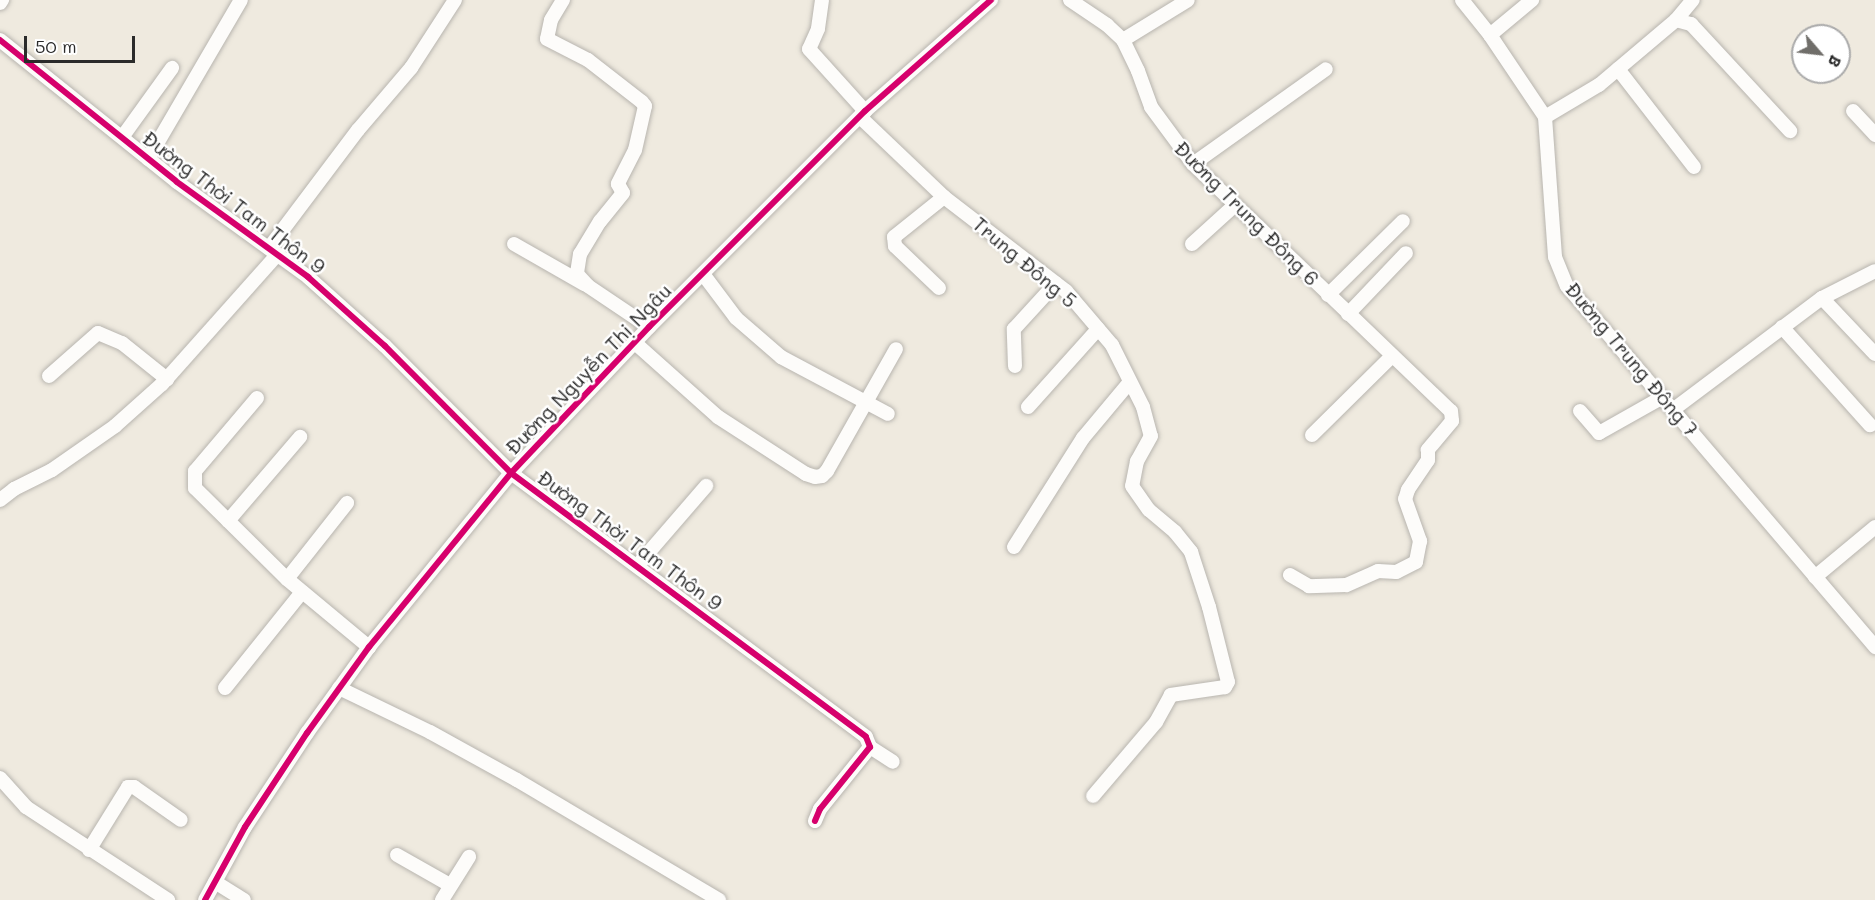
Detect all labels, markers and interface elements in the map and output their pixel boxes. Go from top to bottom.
scale bar [27,24,138,62]
north arrow [1791,24,1851,84]
text: 50 m [35,34,77,58]
text: B [1824,52,1847,71]
street label: Đường Thời Tam Thôn 9 [138,125,330,279]
street label: Đường Trung Đông 6 [1170,136,1324,290]
street label: Trung Đông 5 [968,212,1082,312]
street label: Đường Trung Đông 7 [1560,277,1704,441]
street label: Đường Nguyễn Thị Ngâu [500,278,676,460]
street label: Đường Thời Tam Thôn 9 [533,465,727,615]

